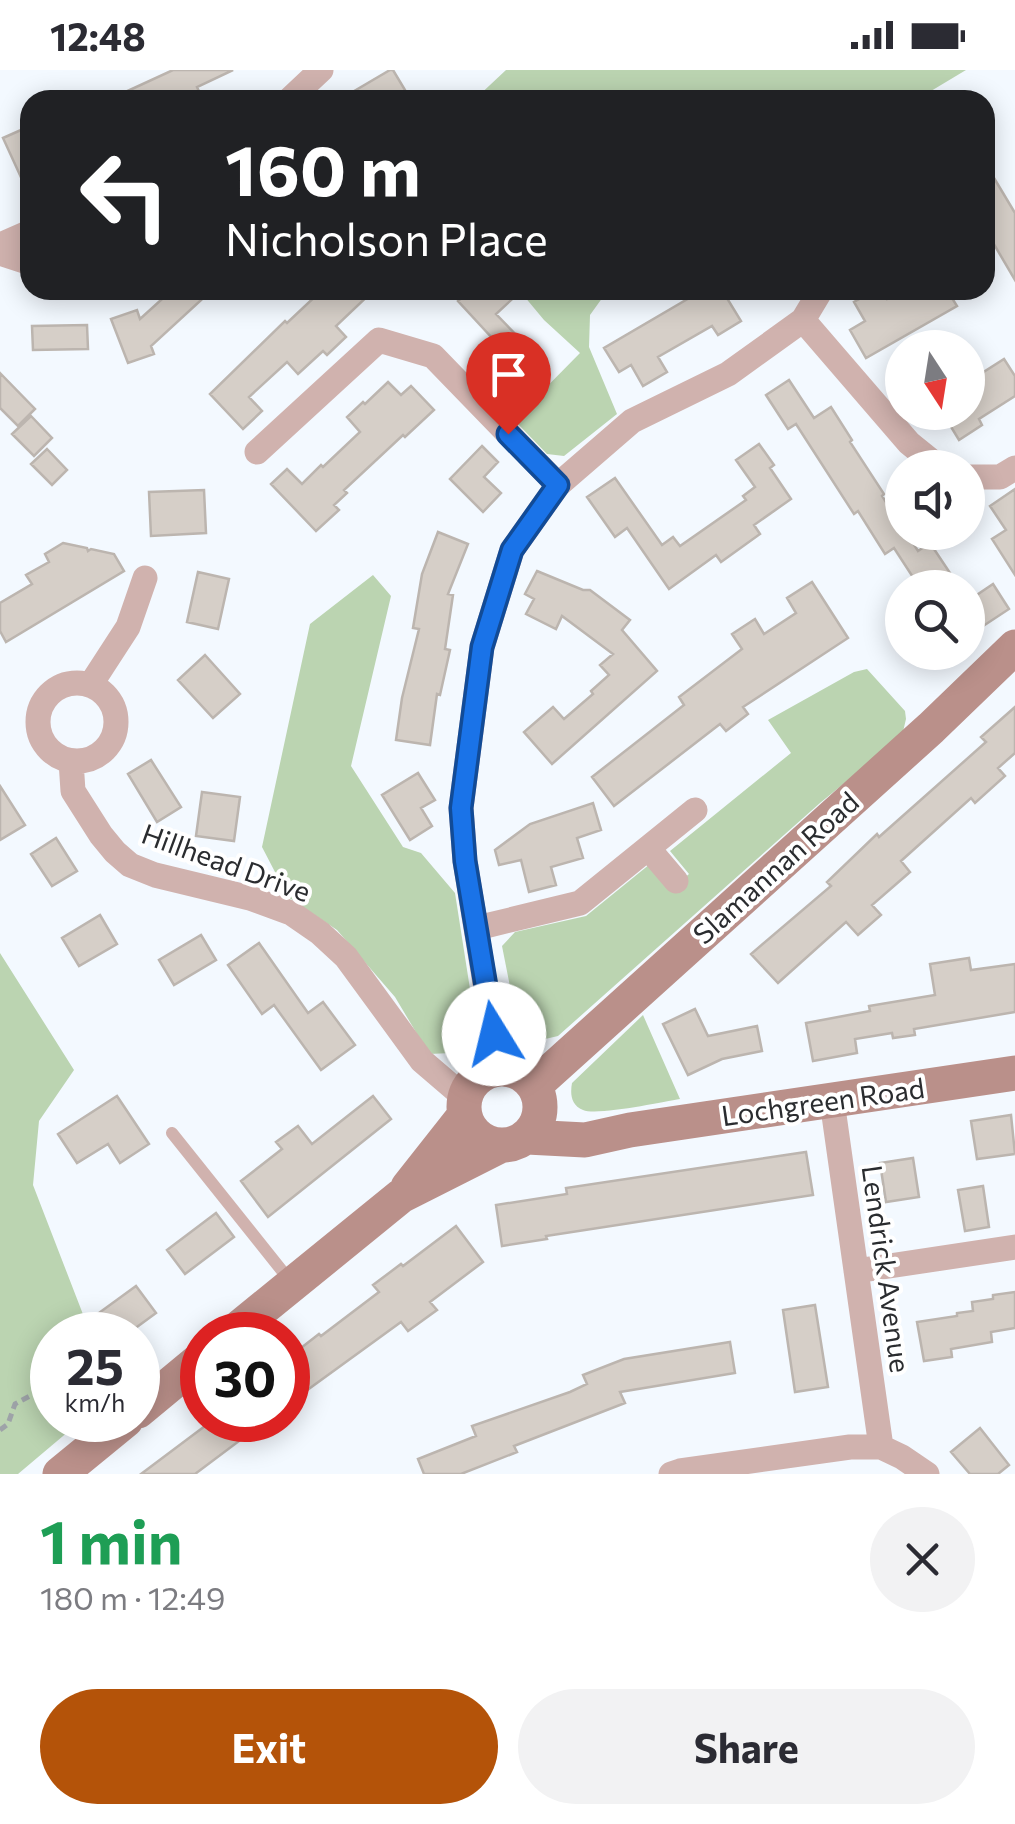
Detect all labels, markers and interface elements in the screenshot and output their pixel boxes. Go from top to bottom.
text: 12:48 [50,12,146,59]
text: 160 m [225,125,421,210]
icon: left [60,130,190,260]
text: Nicholson Place [225,210,548,265]
north arrow [885,330,985,430]
map controls [885,330,985,670]
pin [466,332,551,435]
icon: arrive [481,347,536,402]
button: sound [885,450,985,550]
button: search [885,570,985,670]
street label: Slamannan Road [686,784,865,950]
street label: Hillhead Drive [137,816,315,908]
position arrow [442,982,546,1086]
street label: Lochgreen Road [719,1070,927,1132]
street label: Lendrick Avenue [856,1163,918,1375]
speed limit sign: 30 [180,1312,310,1442]
text: 25 [66,1334,124,1395]
text: km/h [65,1387,125,1417]
text: 1 min [40,1503,182,1576]
button: close [870,1507,975,1612]
text: 180 m · 12:49 [40,1577,225,1617]
button: Exit [40,1689,498,1804]
button: Share [518,1689,975,1804]

